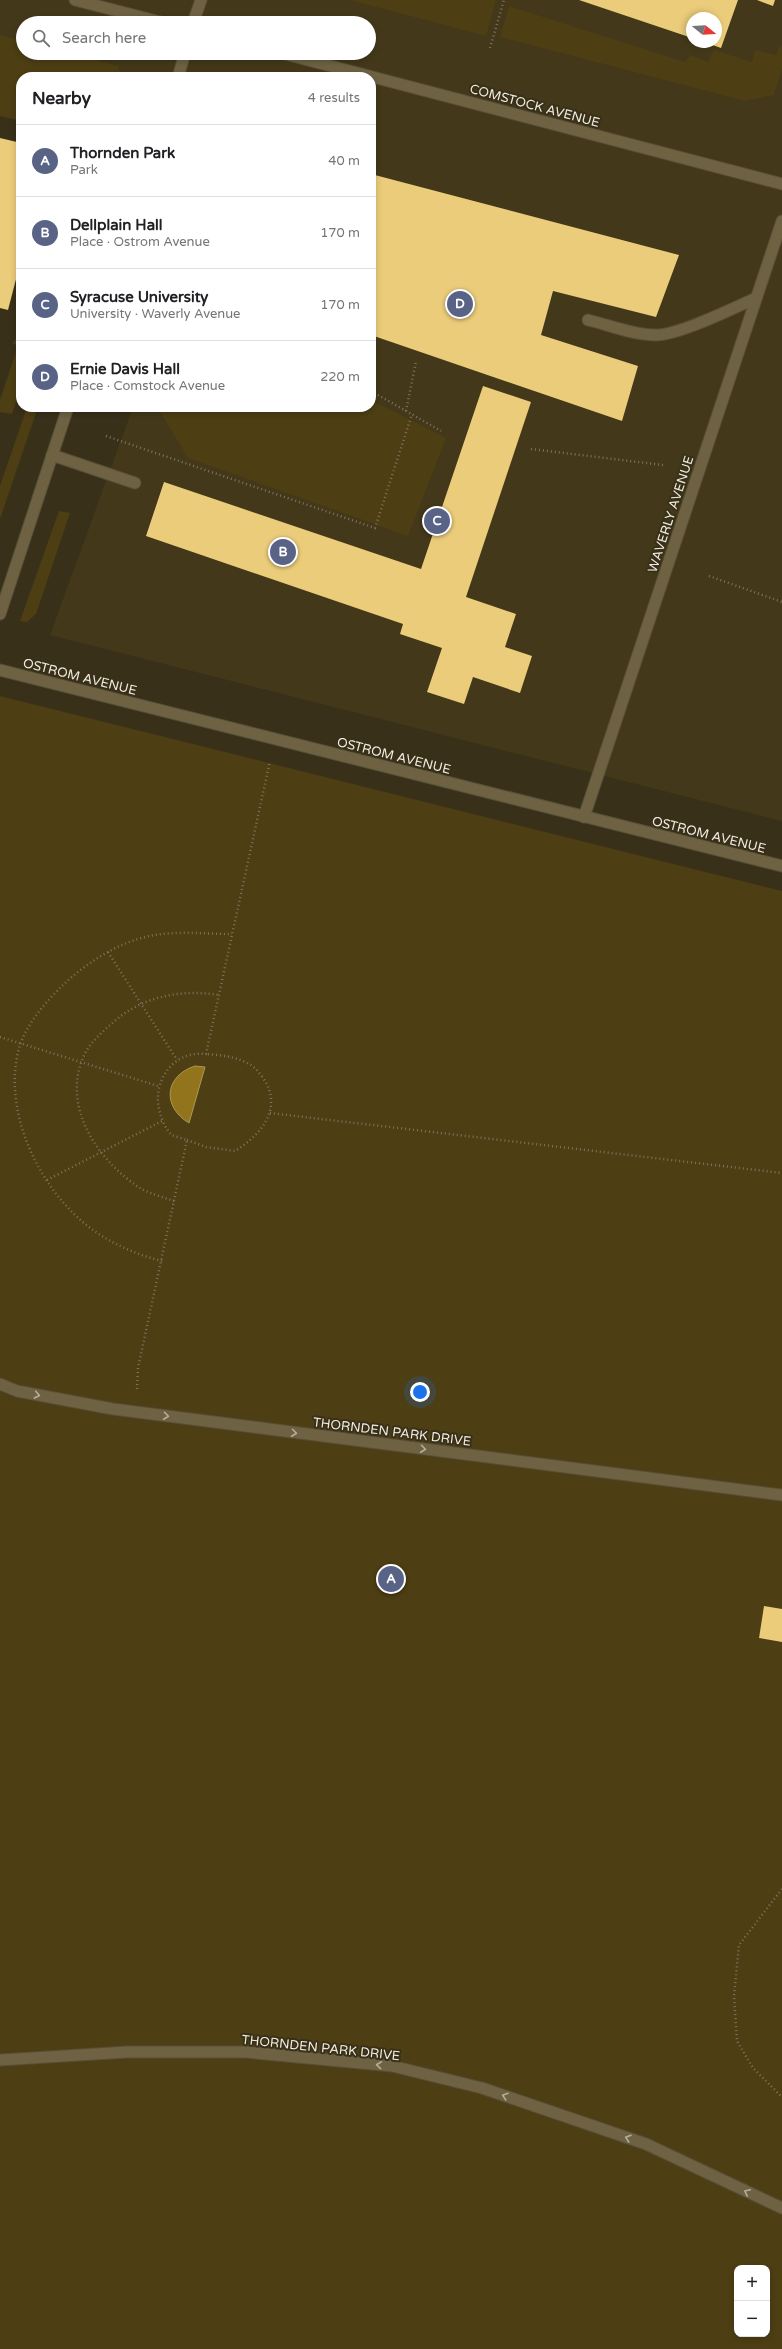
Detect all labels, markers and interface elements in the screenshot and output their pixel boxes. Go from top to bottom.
north arrow [686,12,722,48]
search box [16,16,376,60]
icon: search [30,27,52,49]
text: Search here [62,29,146,47]
street label: COMSTOCK AVENUE [468,81,601,131]
text: Nearby [32,88,91,109]
text: 4 results [308,90,360,106]
text: Thornden Park [70,144,175,162]
text: A [40,153,50,169]
text: 40 m [328,153,360,169]
text: Park [70,162,98,178]
text: Dellplain Hall [70,216,163,234]
text: B [40,225,50,241]
text: 170 m [320,225,360,241]
text: Place · Ostrom Avenue [70,234,210,250]
text: Syracuse University [70,288,208,306]
pin: D [447,289,473,319]
text: C [40,297,50,313]
text: 170 m [320,297,360,313]
text: University · Waverly Avenue [70,306,240,322]
text: Ernie Davis Hall [70,360,180,378]
text: D [40,369,50,385]
text: 220 m [320,369,360,385]
text: Place · Comstock Avenue [70,378,225,394]
street label: WAVERLY AVENUE [645,454,697,575]
pin: C [424,506,450,536]
pin: B [270,537,296,567]
street label: OSTROM AVENUE [21,655,138,699]
street label: OSTROM AVENUE [335,734,452,778]
street label: OSTROM AVENUE [650,813,767,857]
your location [410,1382,430,1402]
one-way arrow [34,1390,40,1399]
one-way arrow [162,1411,169,1420]
street label: THORNDEN PARK DRIVE [312,1414,472,1450]
one-way arrow [291,1428,298,1437]
one-way arrow [420,1444,426,1453]
pin: A [378,1564,404,1594]
street label: THORNDEN PARK DRIVE [241,2032,401,2064]
one-way arrow [376,2061,382,2070]
one-way arrow [502,2092,509,2101]
one-way arrow [625,2134,632,2143]
one-way arrow [743,2189,751,2197]
map controls [734,2265,770,2337]
button: + [734,2265,770,2301]
button: − [734,2301,770,2337]

